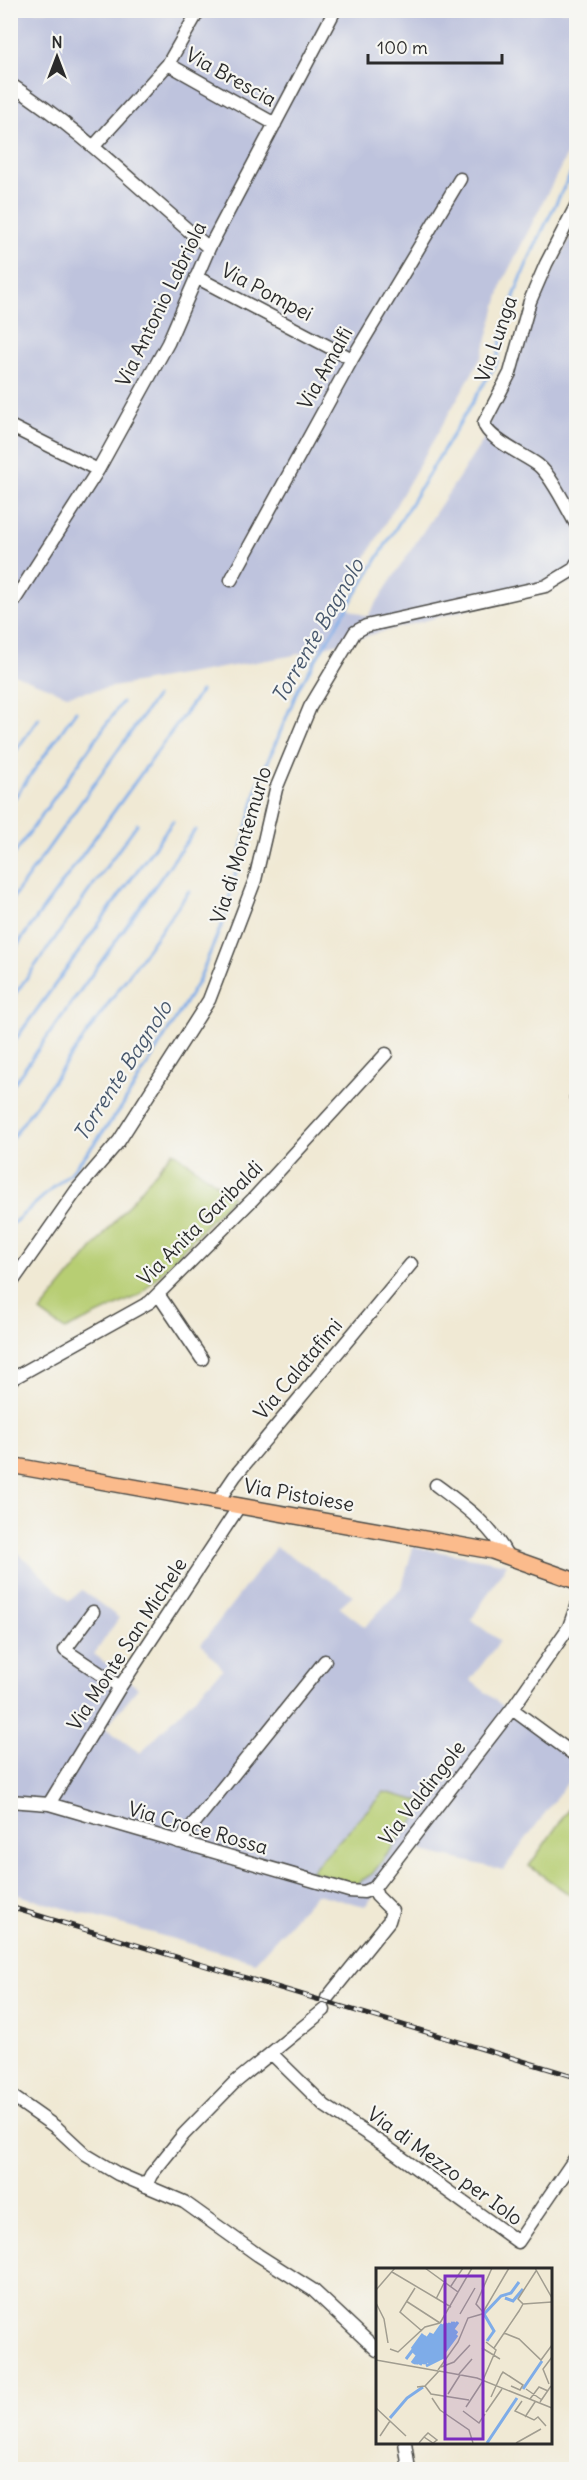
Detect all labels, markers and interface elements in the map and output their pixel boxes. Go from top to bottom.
north arrow [27,27,87,87]
scale bar [368,27,502,65]
text: N [51,32,63,52]
text: 100 m [377,36,428,59]
street label: Via Brescia [182,41,281,112]
street label: Via Antonio Labriola [110,217,211,390]
street label: Via Pompei [217,257,317,326]
street label: Via Lunga [469,292,522,385]
street label: Via Amalfi [292,322,357,413]
water label: Torrente Bagnolo [265,553,370,708]
street label: Via di Montemurlo [205,763,276,927]
water label: Torrente Bagnolo [67,994,179,1146]
street label: Via Anita Garibaldi [132,1155,267,1290]
street label: Via Calatafimi [248,1313,347,1424]
street label: Via Pistoiese [242,1472,356,1517]
street label: Via Monte San Michele [61,1553,192,1735]
street label: Via Valdingole [373,1735,470,1850]
street label: Via Croce Rossa [125,1796,271,1859]
street label: Via di Mezzo per Iolo [363,2101,528,2230]
inset map [376,2268,551,2444]

